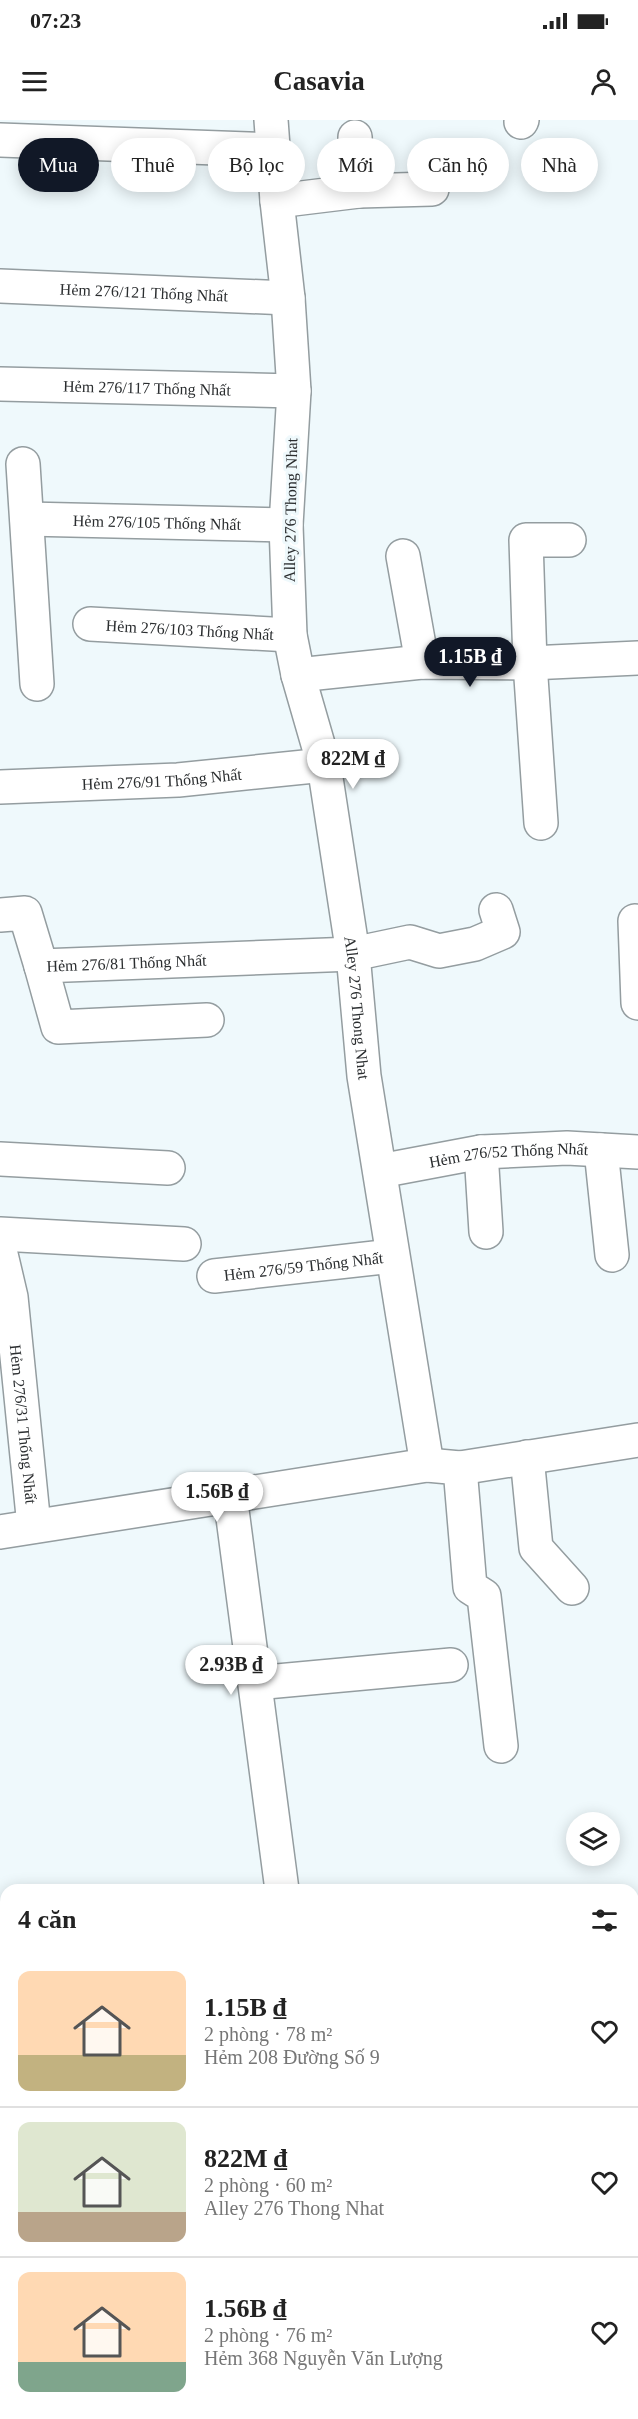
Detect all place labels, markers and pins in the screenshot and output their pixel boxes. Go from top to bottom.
pin: 1.15B ₫ [415,637,525,688]
pin: 822M ₫ [304,739,402,790]
pin: 1.56B ₫ [162,1472,272,1523]
pin: 2.93B ₫ [176,1645,286,1696]

